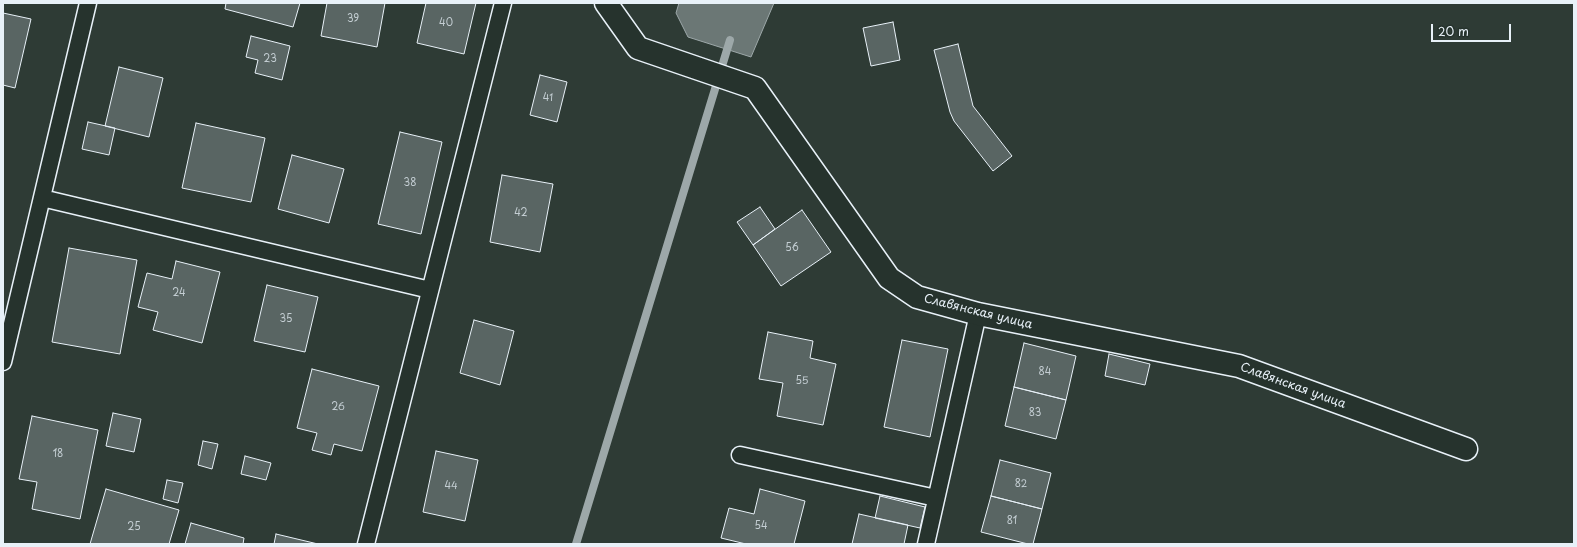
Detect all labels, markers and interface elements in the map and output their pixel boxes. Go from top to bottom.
house number: 39 [347,13,359,25]
scale bar [1433,16,1513,42]
house number: 40 [439,17,453,29]
text: 20 m [1438,22,1469,40]
house number: 23 [263,53,277,65]
house number: 41 [543,92,553,104]
house number: 38 [404,177,416,189]
house number: 42 [514,207,528,219]
house number: 56 [785,242,799,254]
house number: 24 [172,287,186,299]
street label: Славянская улица [922,292,1034,332]
house number: 35 [280,313,292,325]
street label: Славянская улица [1238,360,1348,412]
house number: 84 [1039,366,1051,378]
house number: 55 [796,375,808,387]
house number: 26 [331,401,345,413]
house number: 83 [1029,407,1041,419]
house number: 18 [53,448,63,460]
house number: 82 [1015,478,1027,490]
house number: 44 [444,480,458,492]
house number: 81 [1007,515,1017,527]
house number: 54 [754,520,768,532]
house number: 25 [127,521,141,533]

